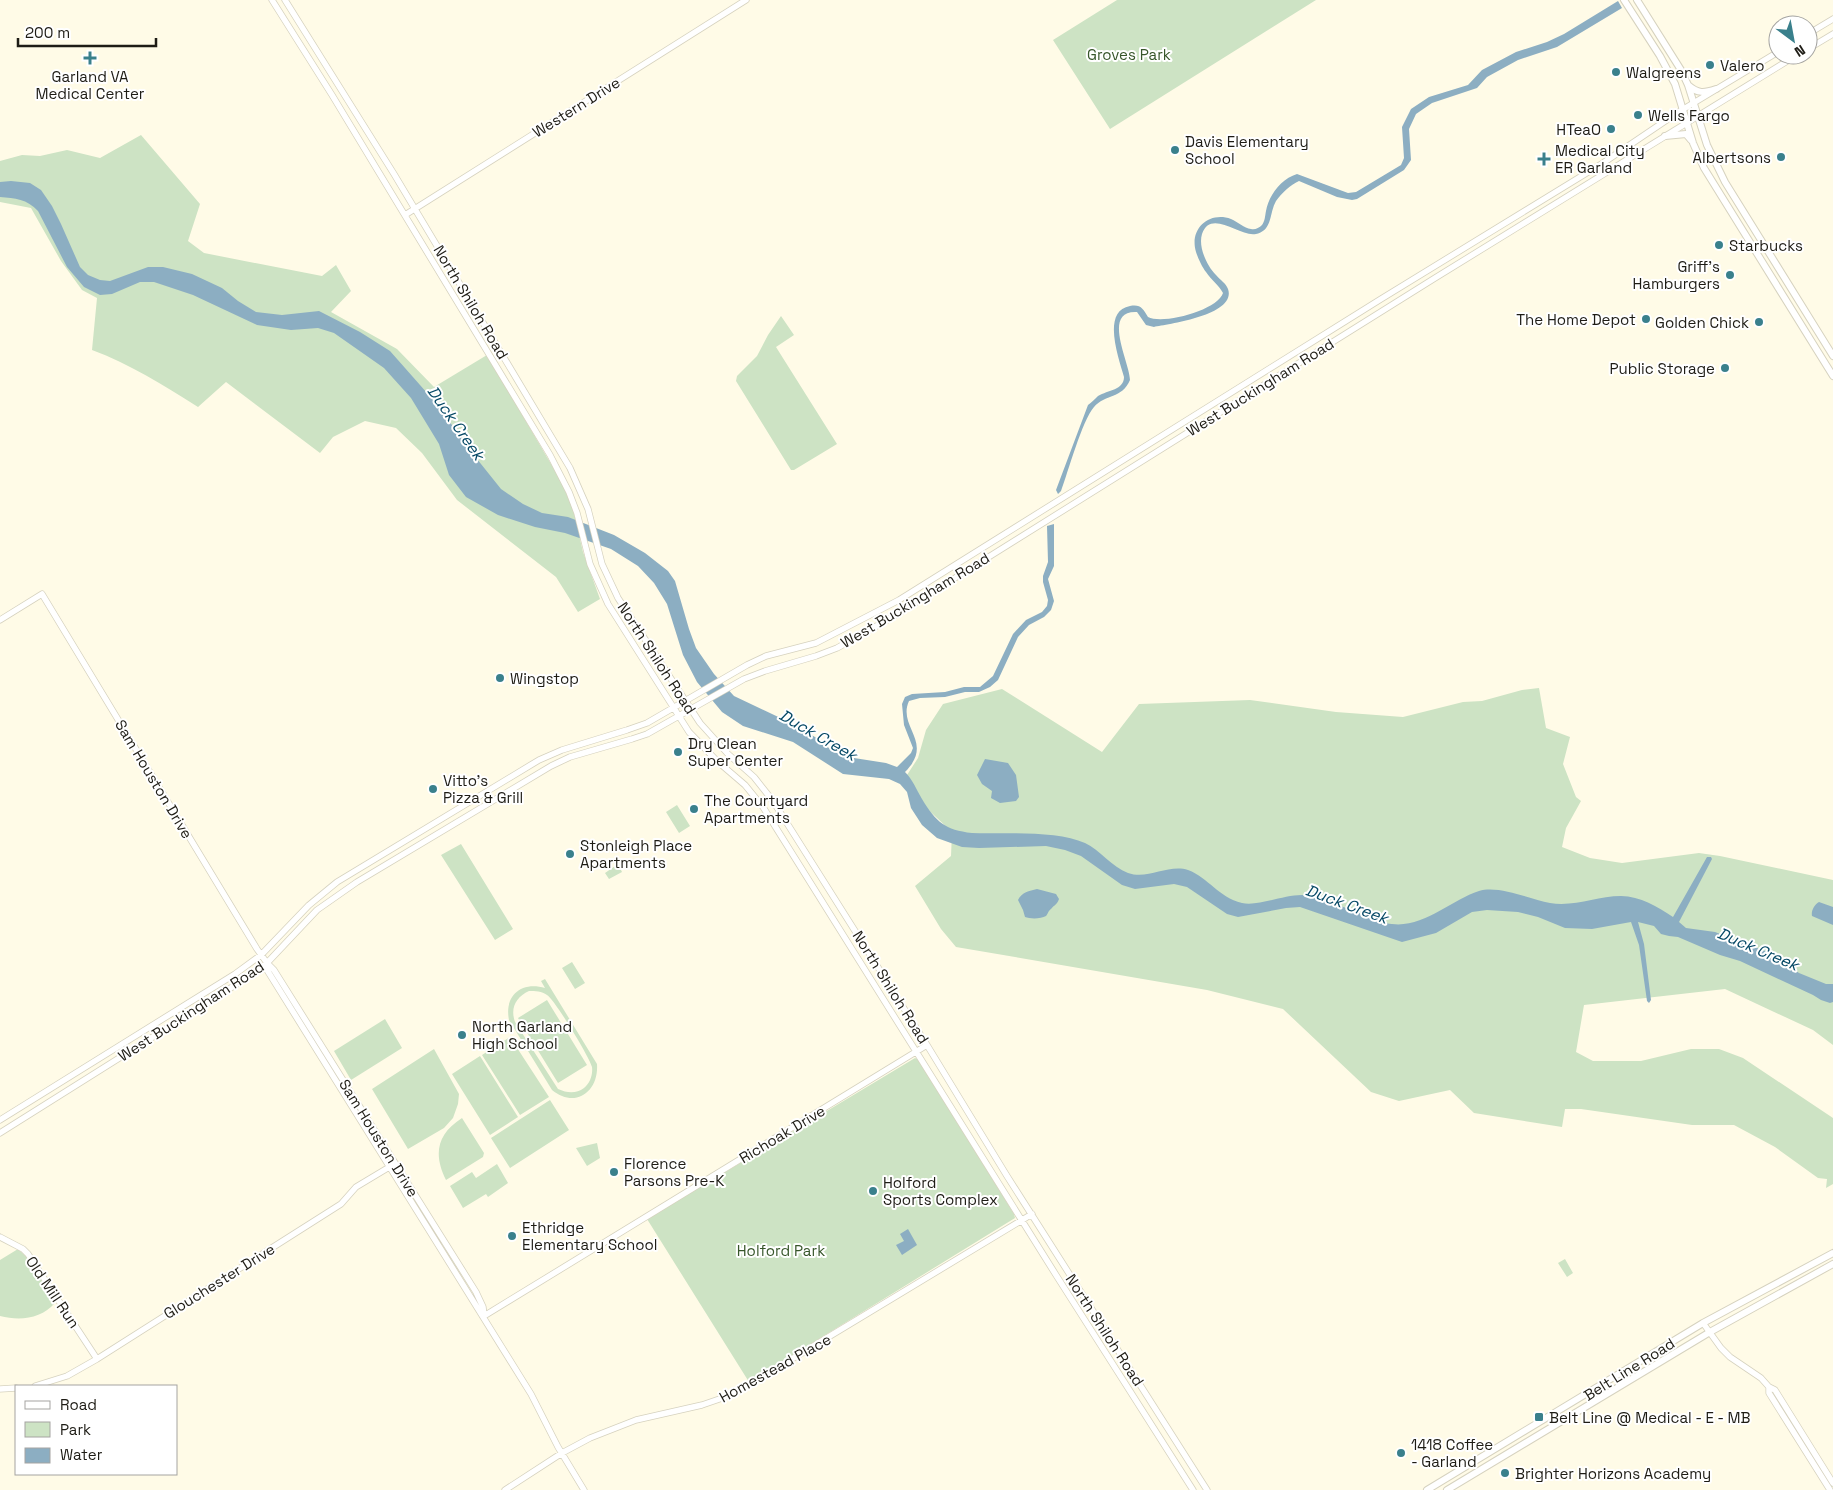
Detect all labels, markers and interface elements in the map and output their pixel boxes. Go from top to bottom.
scale bar [18,15,155,47]
north arrow [1768,15,1818,65]
text: 200 m [25,23,70,42]
text: N [1791,41,1809,61]
park label: Groves Park [1087,45,1171,64]
marker: Garland VA Medical Center [83,51,97,65]
place label: Valero [1720,56,1765,75]
marker: Valero [1704,59,1716,71]
place label: Walgreens [1626,63,1701,82]
marker: Walgreens [1610,66,1622,78]
place label: Garland VA Medical Center [36,67,145,103]
street label: Western Drive [529,72,623,141]
place label: Wells Fargo [1648,106,1730,125]
marker: Wells Fargo [1632,109,1644,121]
place label: HTeaO [1556,120,1601,139]
marker: HTeaO [1605,123,1617,135]
place label: Davis Elementary School [1185,132,1309,168]
place label: Medical City ER Garland [1555,141,1645,177]
marker: Davis Elementary School [1169,144,1181,156]
place label: Albertsons [1693,148,1771,167]
marker: Albertsons [1775,151,1787,163]
marker: Medical City ER Garland [1537,152,1551,166]
place label: Starbucks [1729,236,1803,255]
marker: Starbucks [1713,239,1725,251]
street label: North Shiloh Road [429,242,513,362]
place label: Griff's Hamburgers [1632,257,1720,293]
marker: Griff's Hamburgers [1724,269,1736,281]
place label: The Home Depot [1516,310,1636,329]
marker: The Home Depot [1640,313,1652,325]
place label: Golden Chick [1655,313,1749,332]
marker: Golden Chick [1753,316,1765,328]
street label: West Buckingham Road [1183,334,1337,440]
place label: Public Storage [1610,359,1715,378]
marker: Public Storage [1719,362,1731,374]
water label: Duck Creek [423,382,491,466]
street label: West Buckingham Road [837,548,993,652]
street label: North Shiloh Road [614,598,700,718]
place label: Wingstop [510,669,579,688]
marker: Wingstop [494,672,506,684]
water label: Duck Creek [775,704,863,767]
street label: Sam Houston Drive [111,716,197,842]
place label: Dry Clean Super Center [688,734,783,770]
marker: Dry Clean Super Center [672,746,684,758]
place label: Vitto's Pizza & Grill [443,771,523,807]
marker: Vitto's Pizza & Grill [427,783,439,795]
place label: The Courtyard Apartments [704,791,808,827]
marker: The Courtyard Apartments [688,803,700,815]
place label: Stonleigh Place Apartments [580,836,692,872]
marker: Stonleigh Place Apartments [564,848,576,860]
water label: Duck Creek [1303,879,1393,929]
water label: Duck Creek [1714,922,1804,976]
street label: North Shiloh Road [849,927,933,1047]
street label: West Buckingham Road [114,957,268,1065]
place label: North Garland High School [472,1017,572,1053]
marker: North Garland High School [456,1029,468,1041]
street label: Sam Houston Drive [335,1076,423,1201]
street label: Richoak Drive [736,1101,829,1167]
place label: Florence Parsons Pre-K [624,1154,724,1190]
marker: Florence Parsons Pre-K [608,1166,620,1178]
place label: Holford Sports Complex [883,1173,998,1209]
marker: Holford Sports Complex [867,1185,879,1197]
place label: Ethridge Elementary School [522,1218,658,1254]
marker: Ethridge Elementary School [506,1230,518,1242]
street label: Glouchester Drive [160,1239,278,1323]
park label: Holford Park [737,1241,825,1260]
street label: Old Mill Run [22,1252,84,1332]
street label: North Shiloh Road [1062,1270,1148,1390]
street label: Homestead Place [716,1329,834,1407]
street label: Belt Line Road [1580,1333,1678,1405]
legend [15,1385,178,1475]
text: Road [60,1395,97,1414]
place label: Belt Line @ Medical - E - MB [1549,1408,1750,1427]
marker: Belt Line @ Medical - E - MB [1533,1411,1545,1423]
text: Park [60,1420,91,1439]
place label: 1418 Coffee - Garland [1411,1435,1493,1471]
text: Water [60,1445,103,1464]
marker: 1418 Coffee - Garland [1395,1447,1407,1459]
place label: Brighter Horizons Academy [1515,1464,1711,1483]
marker: Brighter Horizons Academy [1499,1467,1511,1479]

